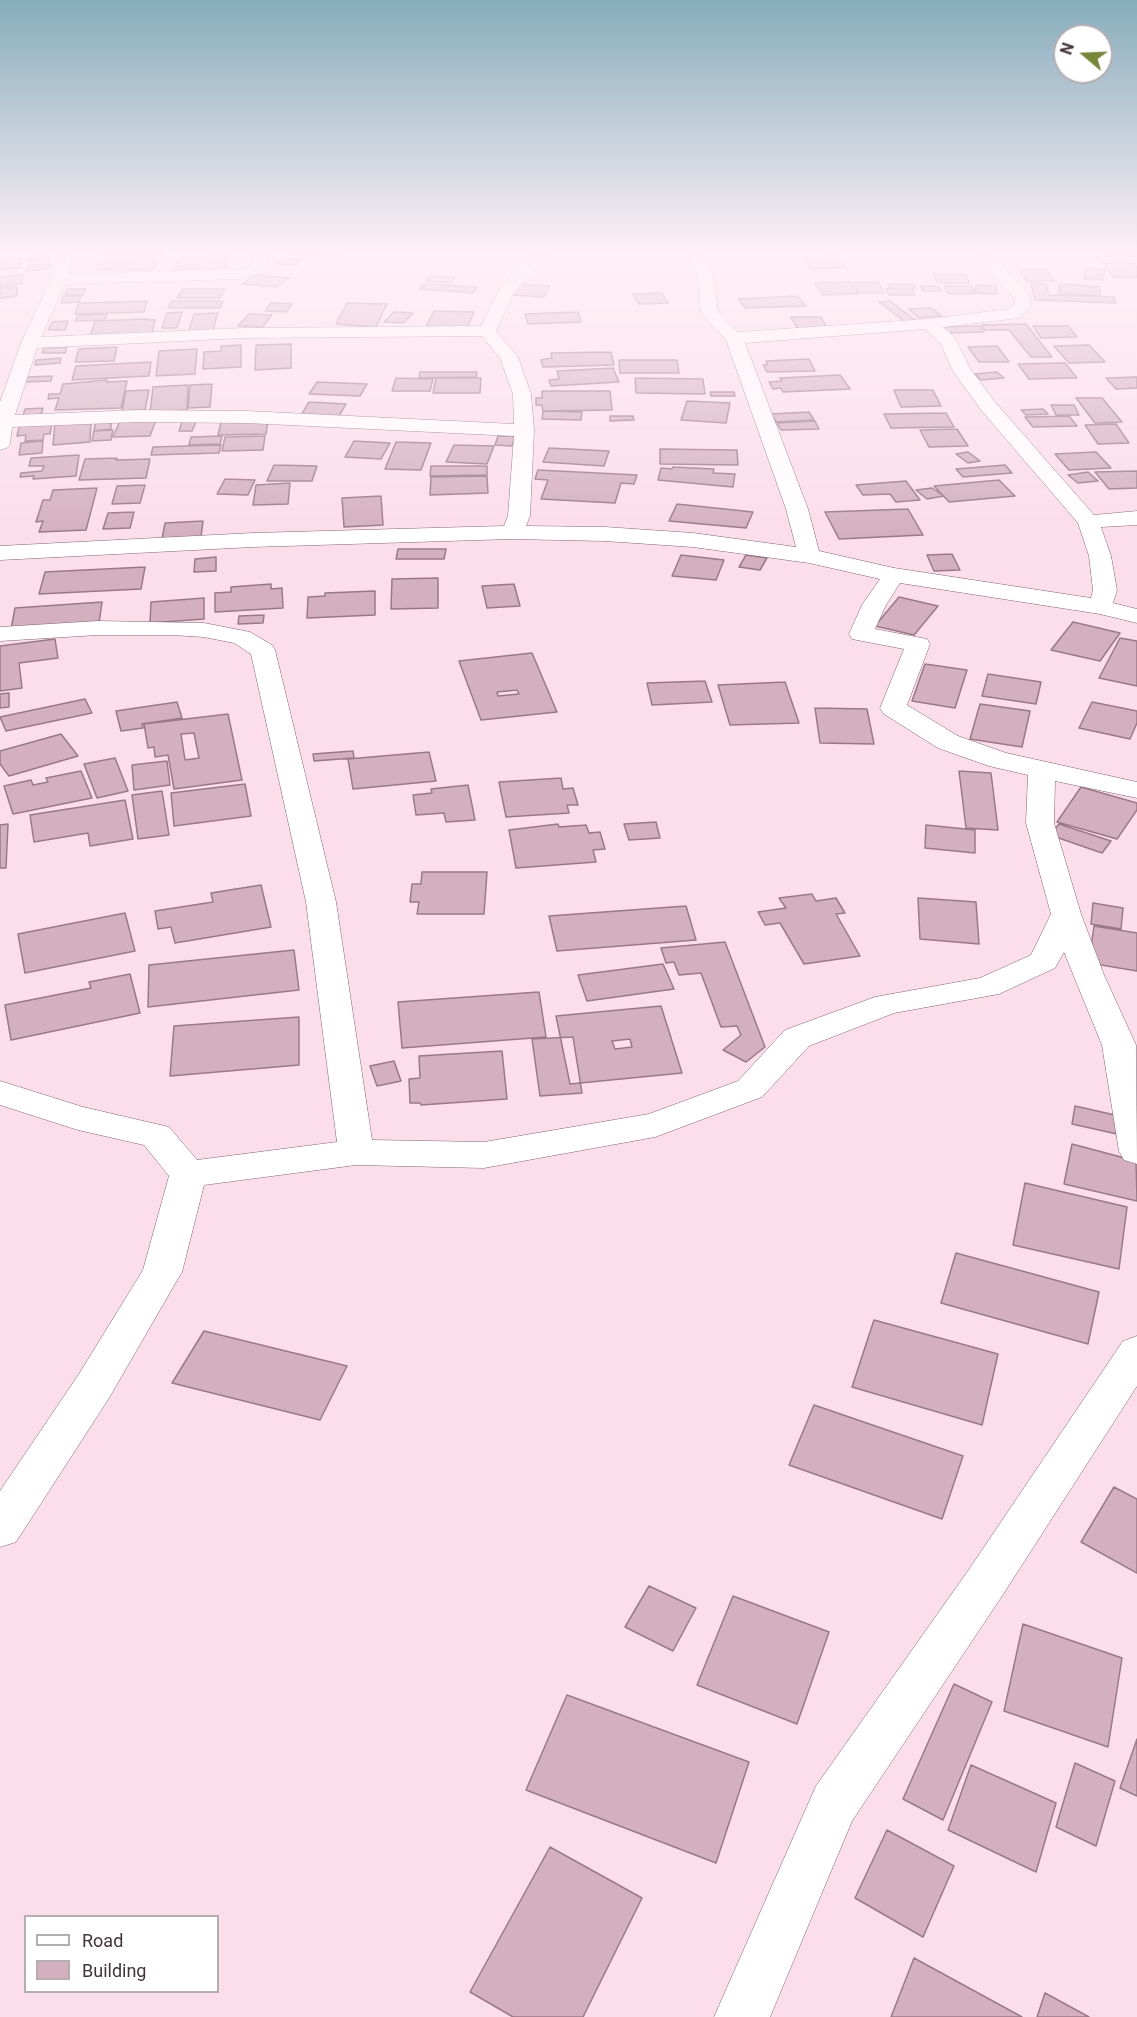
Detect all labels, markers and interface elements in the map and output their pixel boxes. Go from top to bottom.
north arrow [1053,24,1113,84]
text: N [1057,40,1078,57]
legend [24,1915,219,1993]
text: Road [82,1930,123,1951]
text: Building [82,1960,146,1981]

